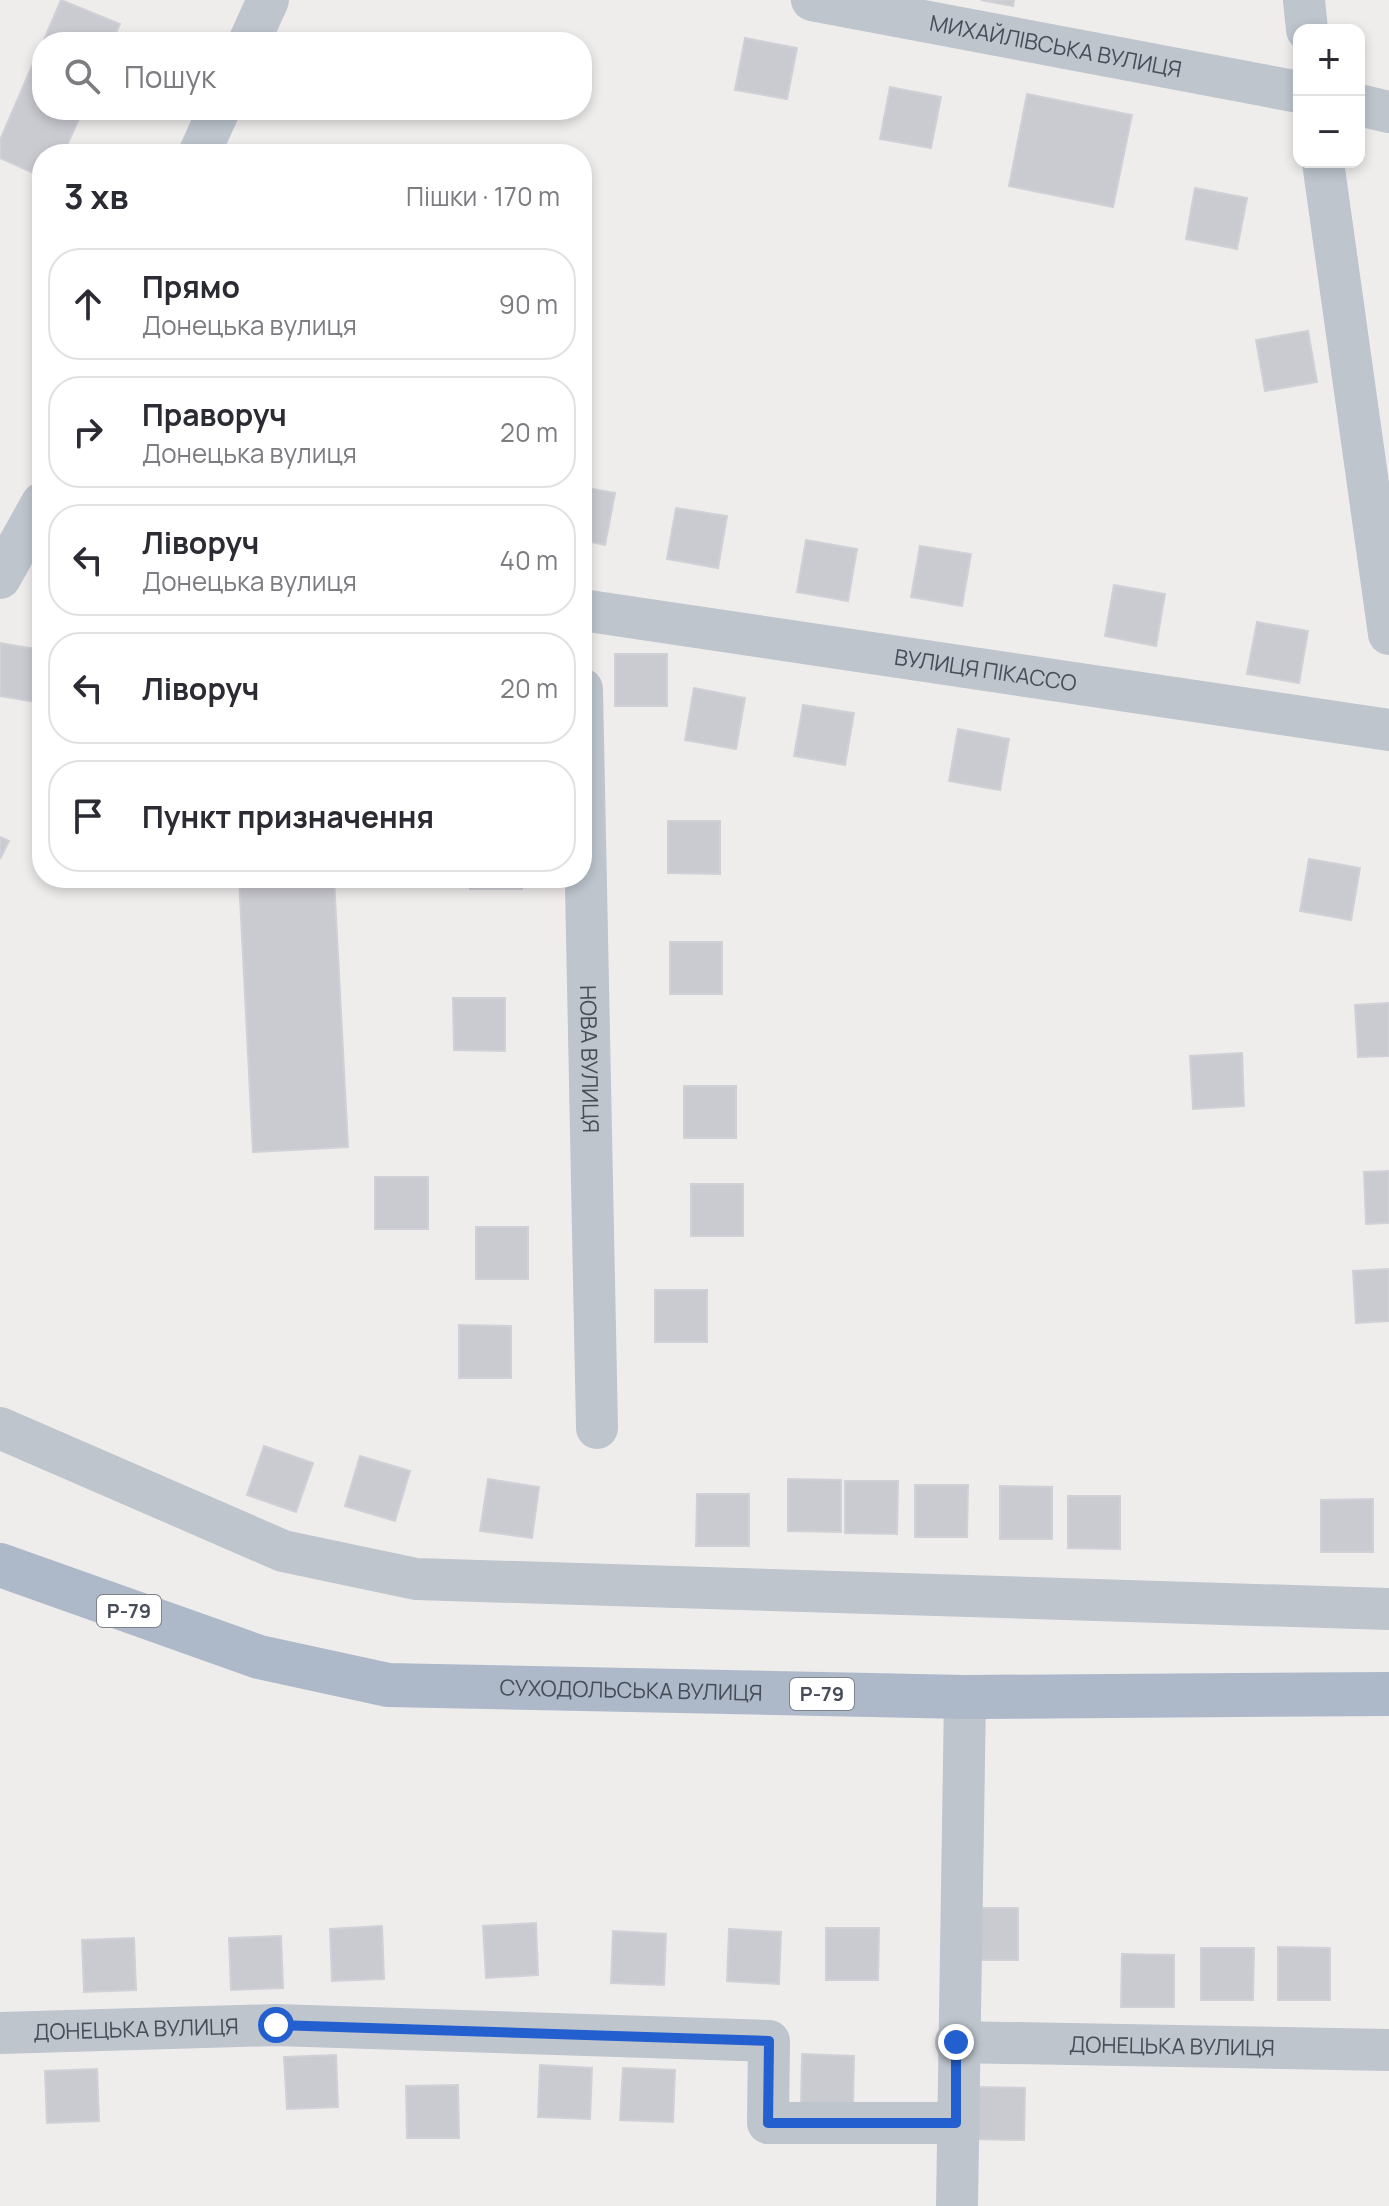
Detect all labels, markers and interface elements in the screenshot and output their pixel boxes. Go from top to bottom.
street label: МИХАЙЛІВСЬКА ВУЛИЦЯ [927,8,1184,85]
map controls [1293,24,1365,168]
button: + [1293,24,1365,96]
search box [32,32,592,120]
icon: search [60,54,104,98]
text: Пошук [124,56,216,97]
button: − [1293,96,1365,168]
text: 3 хв [64,173,128,219]
text: Пішки · 170 m [406,178,560,214]
text: Прямо [142,266,240,307]
icon: ahead [66,282,110,326]
text: 90 m [499,286,558,322]
text: Донецька вулиця [142,307,357,343]
text: Праворуч [142,394,287,435]
icon: right [66,410,110,454]
text: 20 m [500,414,558,450]
text: Донецька вулиця [142,435,357,471]
text: Ліворуч [142,522,259,563]
icon: left [66,538,110,582]
text: 40 m [500,542,558,578]
text: Донецька вулиця [142,563,357,599]
street label: ВУЛИЦЯ ПІКАССО [892,642,1079,698]
icon: left [66,666,110,710]
text: Ліворуч [142,668,259,709]
text: 20 m [500,670,558,706]
icon: arrive [66,794,110,838]
text: Пункт призначення [142,796,434,837]
street label: НОВА ВУЛИЦЯ [573,985,606,1133]
road number: Р-79 [97,1595,161,1627]
street label: СУХОДОЛЬСЬКА ВУЛИЦЯ [499,1672,763,1708]
road number: Р-79 [790,1678,854,1710]
route start [258,2007,294,2043]
street label: ДОНЕЦЬКА ВУЛИЦЯ [33,2011,239,2047]
route end [938,2024,974,2060]
street label: ДОНЕЦЬКА ВУЛИЦЯ [1069,2029,1275,2063]

